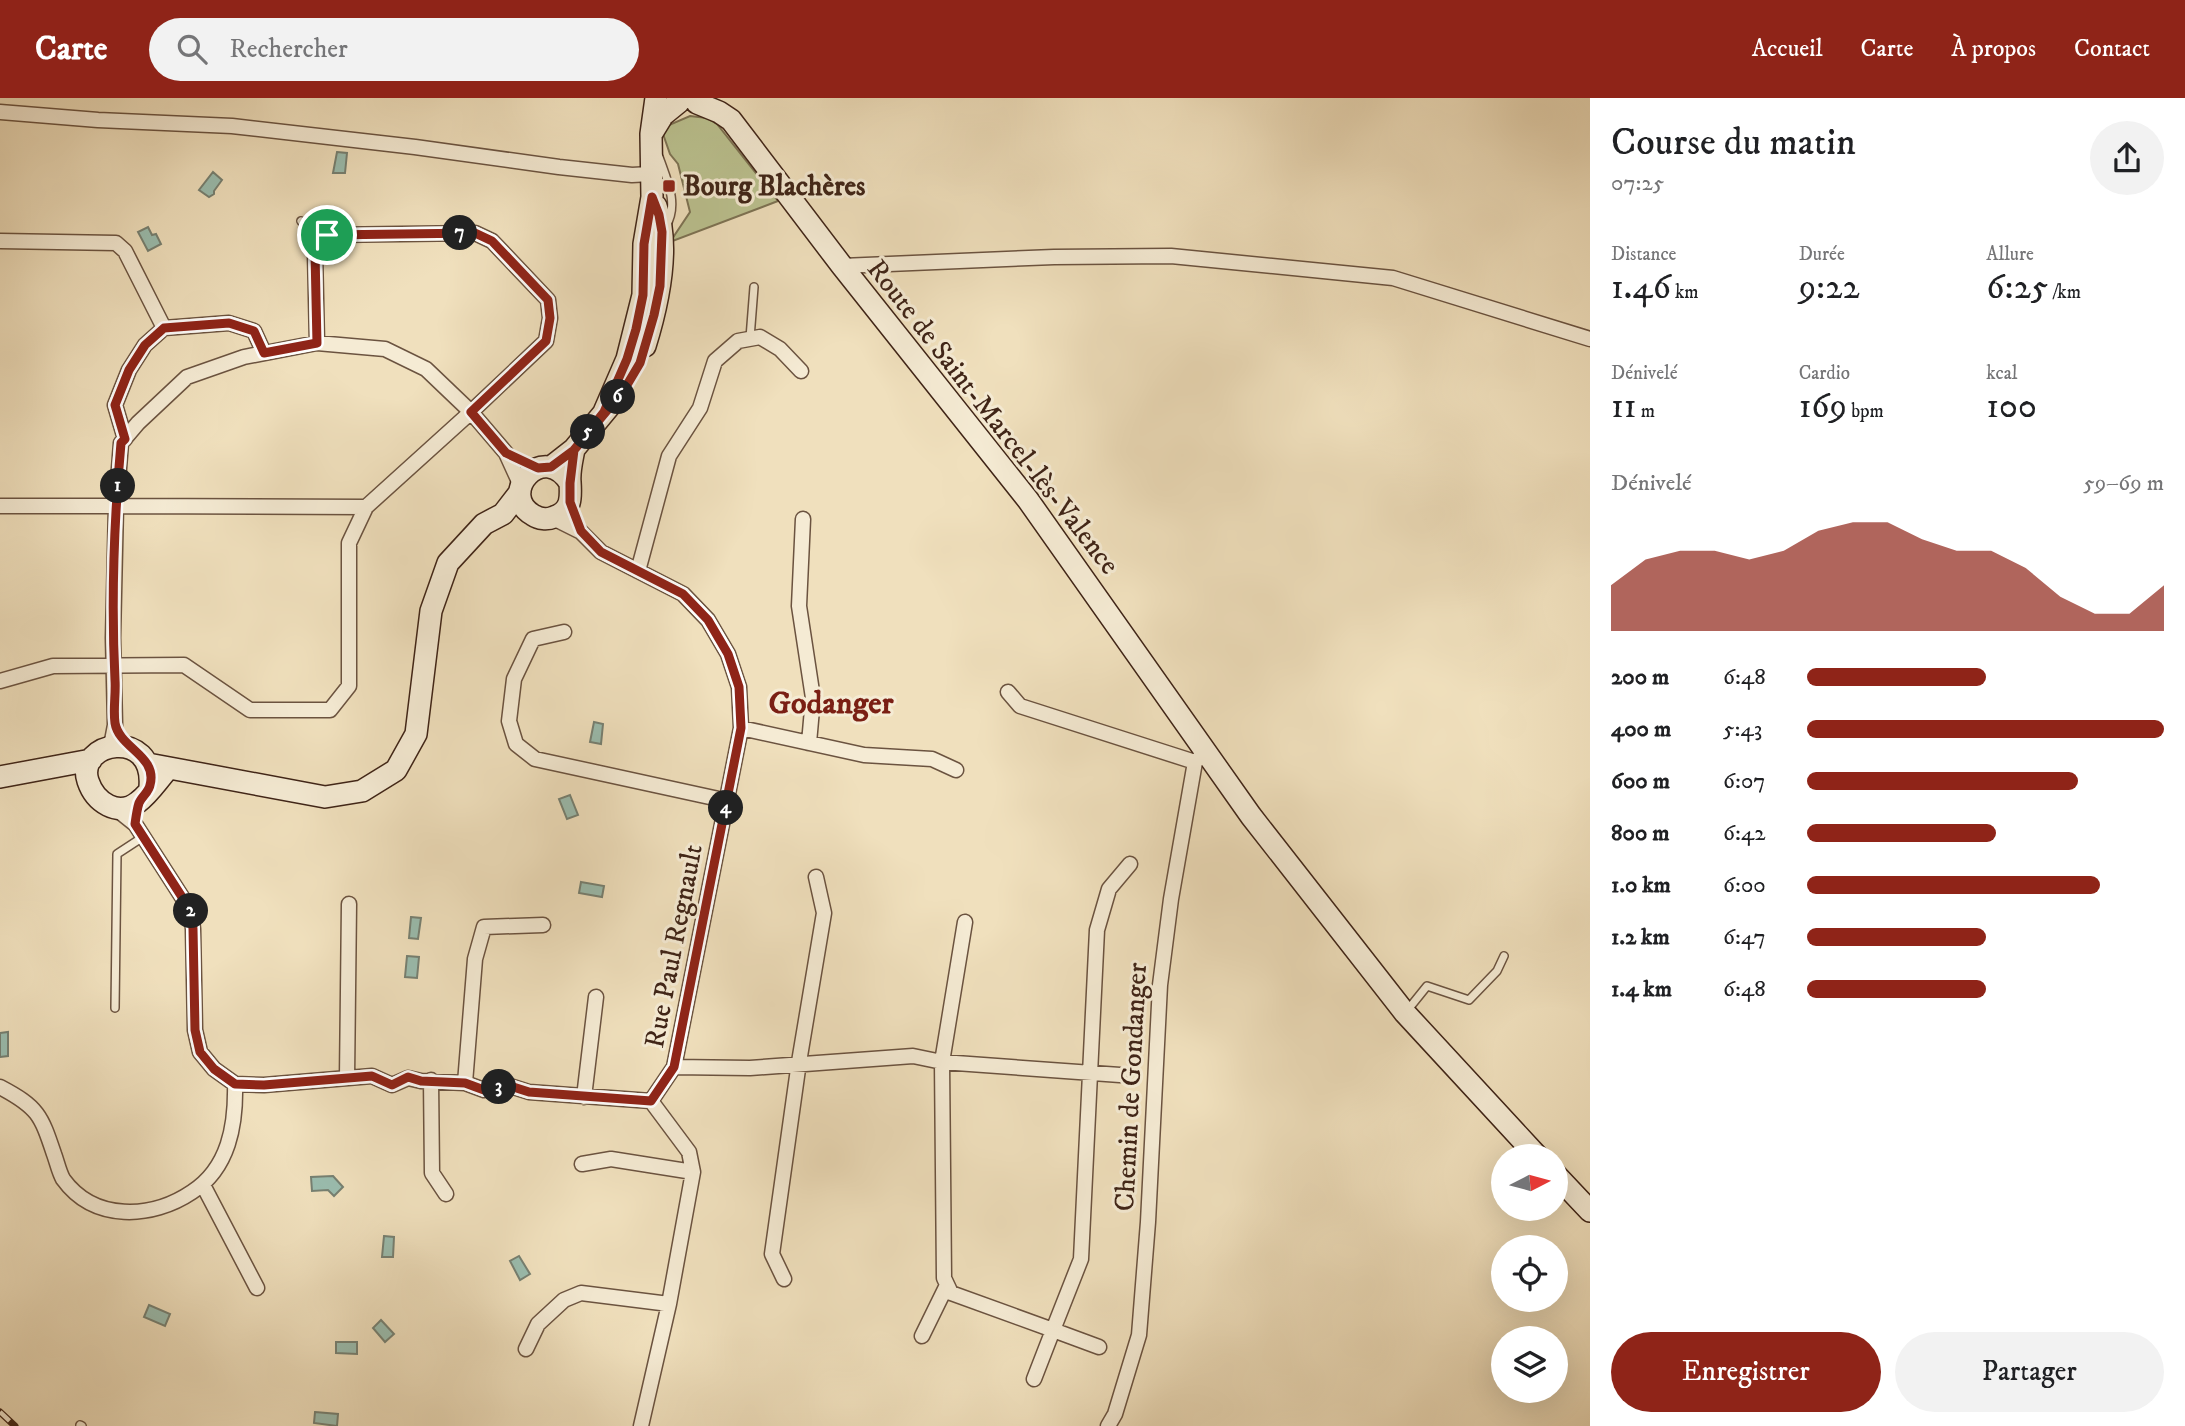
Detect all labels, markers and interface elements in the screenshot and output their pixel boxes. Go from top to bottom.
search box [149,18,639,81]
text: Carte [35,29,107,70]
icon: search [173,30,211,68]
text: Rechercher [229,33,348,66]
text: Accueil [1752,34,1823,64]
text: Carte [1861,34,1913,64]
text: À propos [1951,34,2036,64]
text: Contact [2074,34,2150,64]
text: Course du matin [1611,119,1856,167]
button: share [2090,121,2164,195]
place label: Bourg Blachères [683,169,866,204]
text: 07:25 [1611,169,1664,198]
marker: Bourg Blachères [661,178,677,194]
pin [297,205,357,265]
icon: arrive [308,216,346,254]
pin: 7 [442,216,477,250]
text: 7 [454,221,465,244]
text: Distance [1611,243,1676,266]
text: Durée [1799,243,1845,266]
text: Allure [1986,243,2034,266]
street label: Route de Saint-Marcel-lès-Valence [859,252,1127,582]
text: 1.46 [1611,266,1671,310]
text: 9:22 [1799,266,1860,310]
text: 6:25 [1986,266,2048,310]
text: km [1671,281,1699,304]
text: /km [2048,281,2081,304]
text: Dénivelé [1611,362,1678,385]
text: Cardio [1799,362,1850,385]
text: kcal [1986,362,2018,385]
pin: 6 [600,380,636,414]
text: 6 [613,385,622,408]
text: 11 [1611,385,1637,429]
text: 169 [1799,385,1847,429]
text: 100 [1986,385,2037,429]
text: m [1637,400,1655,423]
text: bpm [1847,400,1884,423]
pin: 5 [570,414,606,450]
text: 5 [583,420,592,443]
pin: 1 [100,468,136,504]
text: Dénivelé [1611,469,1692,498]
text: 59–69 m [2083,469,2164,498]
text: 1 [114,474,121,497]
text: 200 m [1611,663,1669,692]
text: 6:48 [1723,663,1766,692]
district label: Godanger [769,684,895,724]
text: 400 m [1611,715,1671,744]
text: 5:43 [1723,715,1762,744]
text: 600 m [1611,767,1670,796]
text: 6:07 [1723,767,1765,796]
pin: 4 [708,790,744,826]
text: 4 [720,796,731,819]
text: 800 m [1611,819,1669,848]
text: 6:42 [1723,819,1766,848]
street label: Rue Paul Regnault [637,841,711,1051]
text: 1.0 km [1611,871,1671,900]
text: 6:00 [1723,871,1766,900]
pin: 2 [174,894,208,928]
text: 2 [186,899,195,922]
text: 1.2 km [1611,923,1670,952]
text: 6:47 [1723,923,1766,952]
street label: Chemin de Gondanger [1107,961,1155,1212]
text: 1.4 km [1611,975,1672,1004]
text: 6:48 [1723,975,1766,1004]
pin: 3 [482,1070,516,1104]
text: 3 [495,1075,502,1098]
north arrow [1491,1144,1568,1222]
map controls [1491,1144,1568,1403]
button: locate [1491,1235,1568,1312]
button: layers [1491,1326,1568,1403]
button: Enregistrer [1611,1332,1881,1412]
button: Partager [1895,1332,2164,1412]

